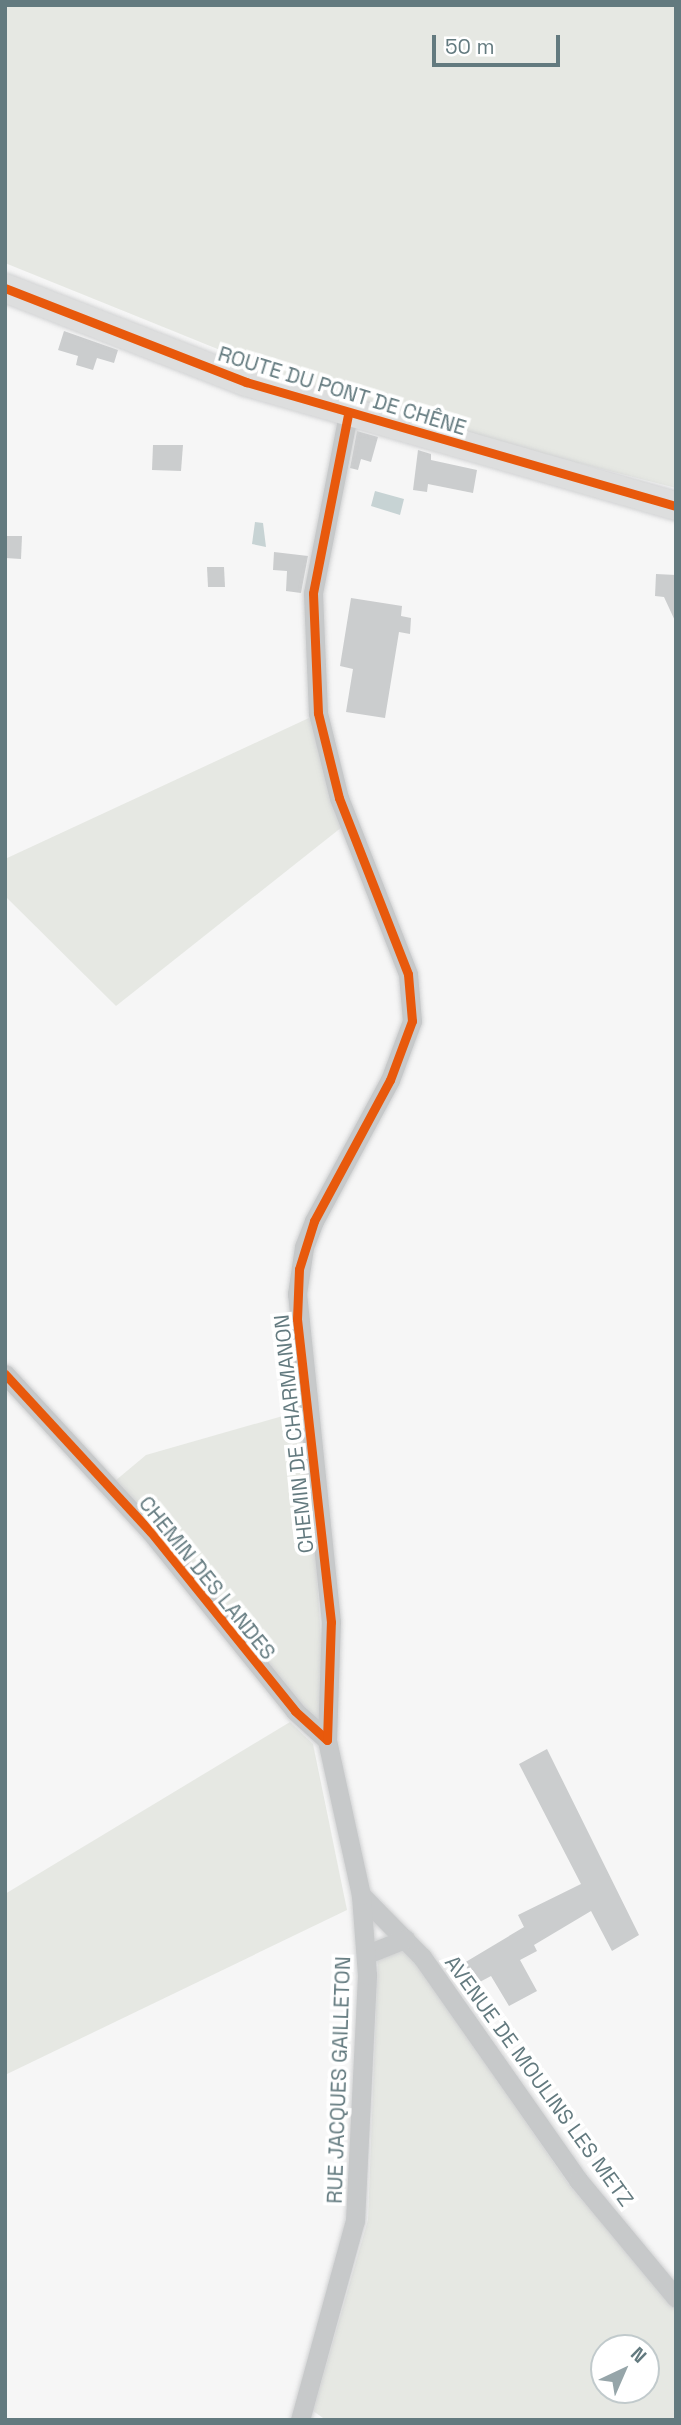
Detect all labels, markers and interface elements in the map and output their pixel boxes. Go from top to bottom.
scale bar [436,21,564,65]
text: 50 m [445,33,495,60]
street label: ROUTE DU PONT DE CHÊNE [215,341,469,441]
street label: CHEMIN DE CHARMANON [269,1313,319,1555]
street label: CHEMIN DES LANDES [133,1491,281,1665]
street label: AVENUE DE MOULINS LES METZ [439,1951,639,2211]
street label: RUE JACQUES GAILLETON [322,1956,356,2204]
north arrow [590,2334,660,2404]
text: N [625,2342,652,2368]

